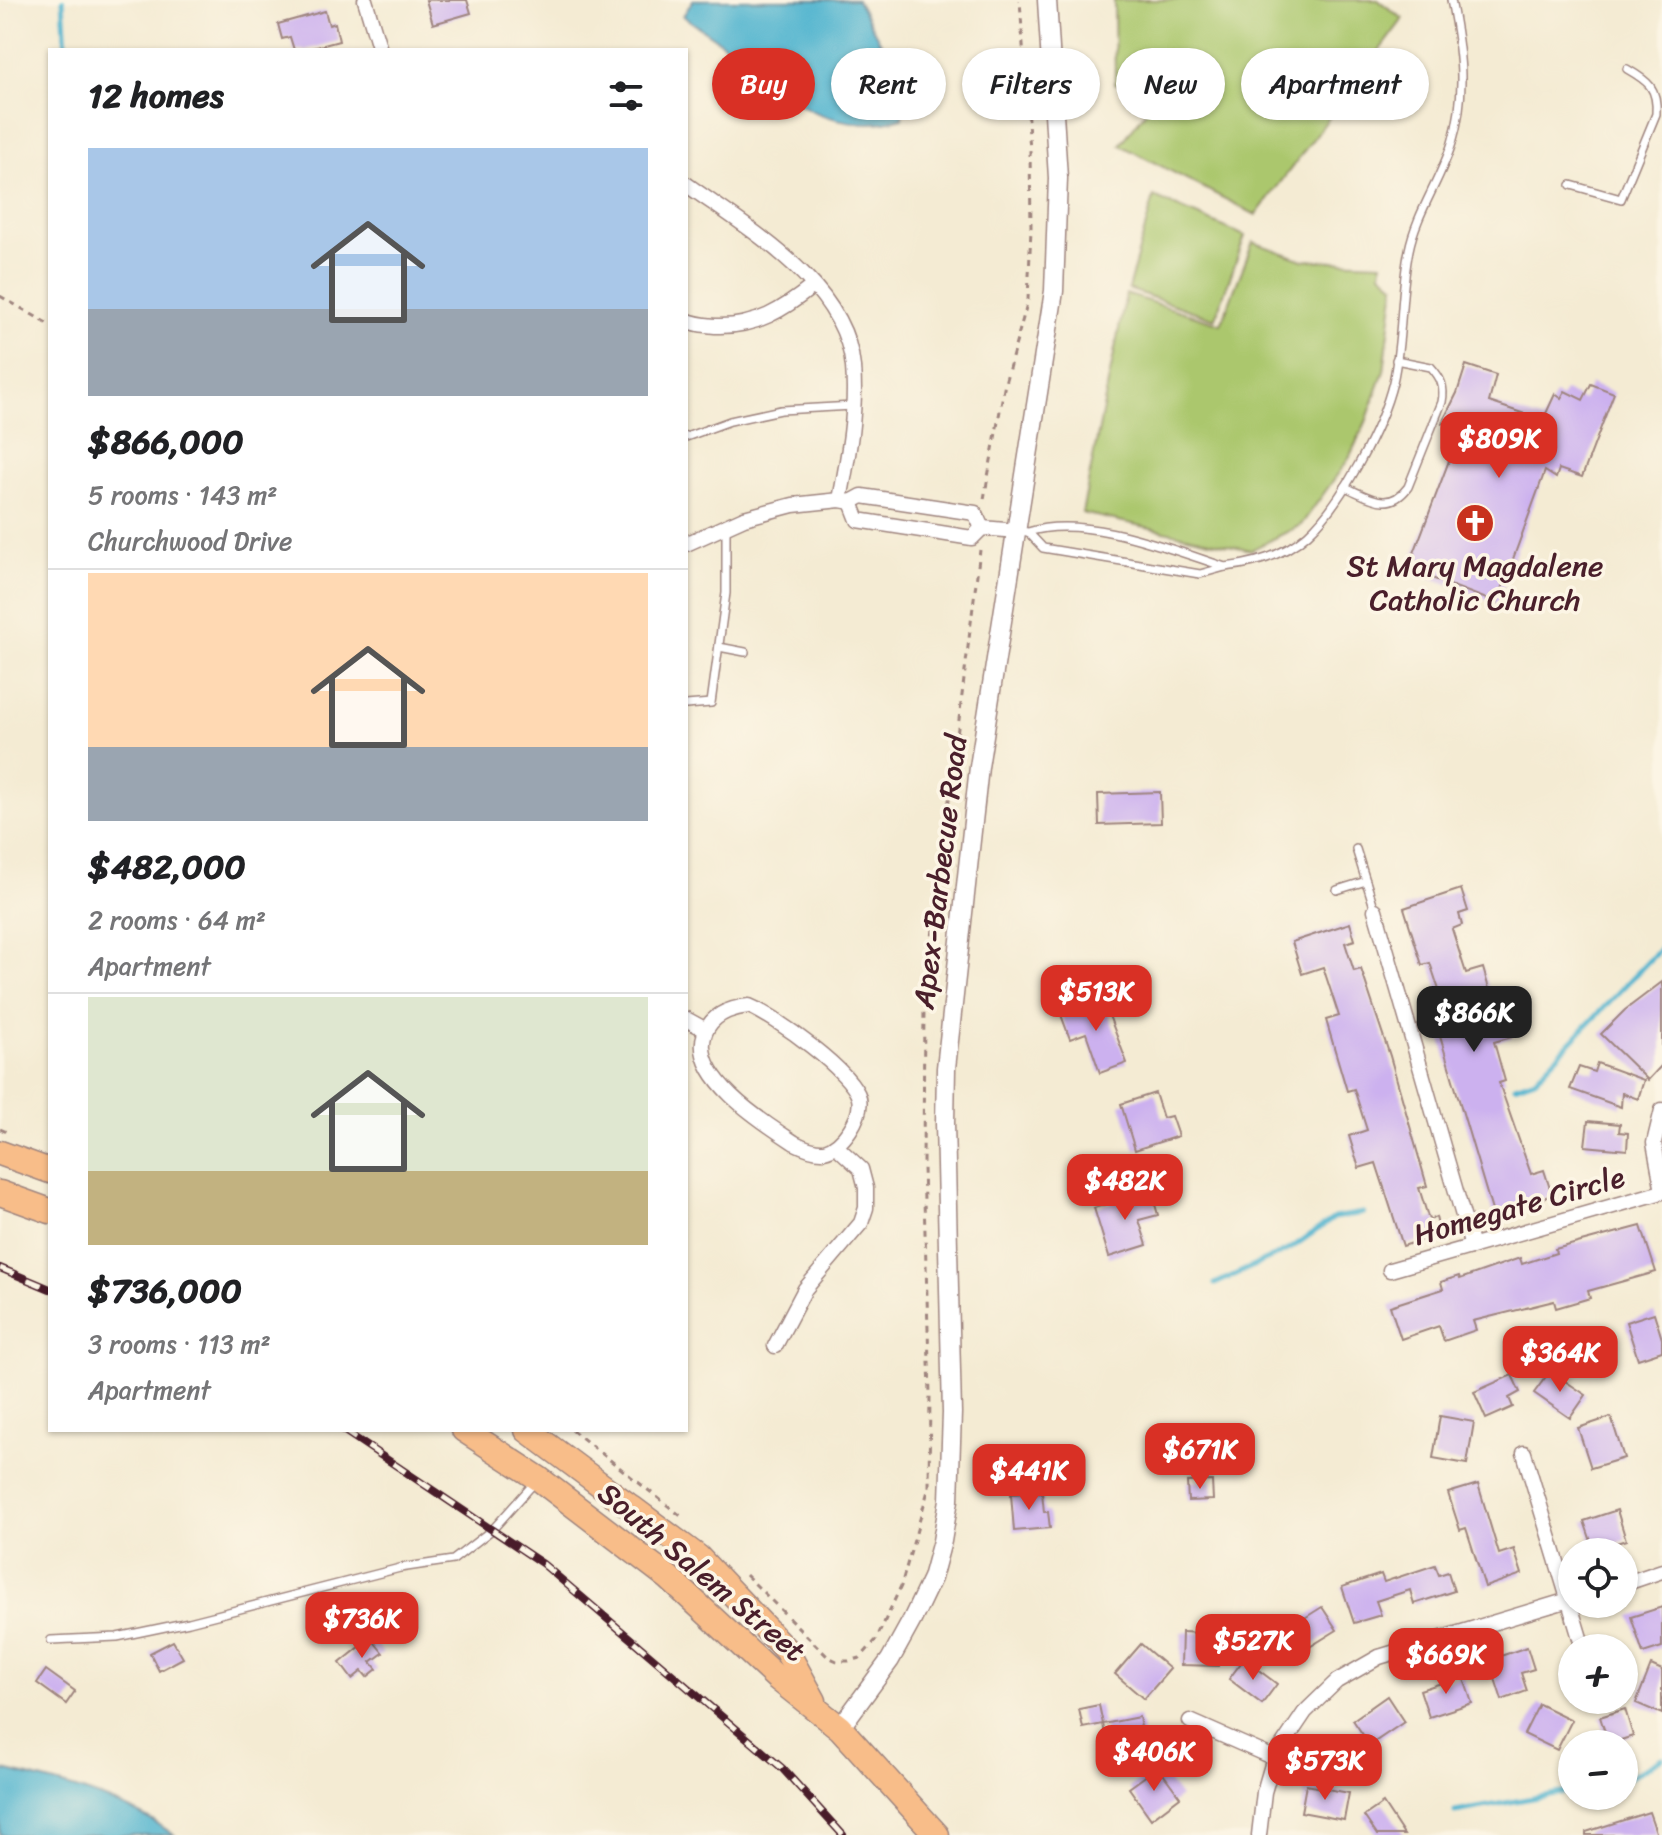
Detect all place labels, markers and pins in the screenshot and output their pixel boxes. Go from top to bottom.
pin: $809K [1443,412,1555,480]
church icon: St Mary Magdalene Catholic Church [1454,502,1496,544]
place label: St Mary Magdalene Catholic Church [1347,539,1603,627]
pin: $513K [1040,965,1152,1033]
pin: $866K [1418,986,1530,1054]
pin: $482K [1069,1154,1181,1222]
pin: $364K [1504,1326,1616,1394]
pin: $671K [1144,1423,1256,1491]
pin: $441K [973,1444,1085,1512]
pin: $736K [306,1592,418,1660]
pin: $527K [1197,1614,1309,1682]
pin: $669K [1390,1628,1502,1696]
pin: $406K [1098,1725,1210,1793]
pin: $573K [1269,1734,1381,1802]

